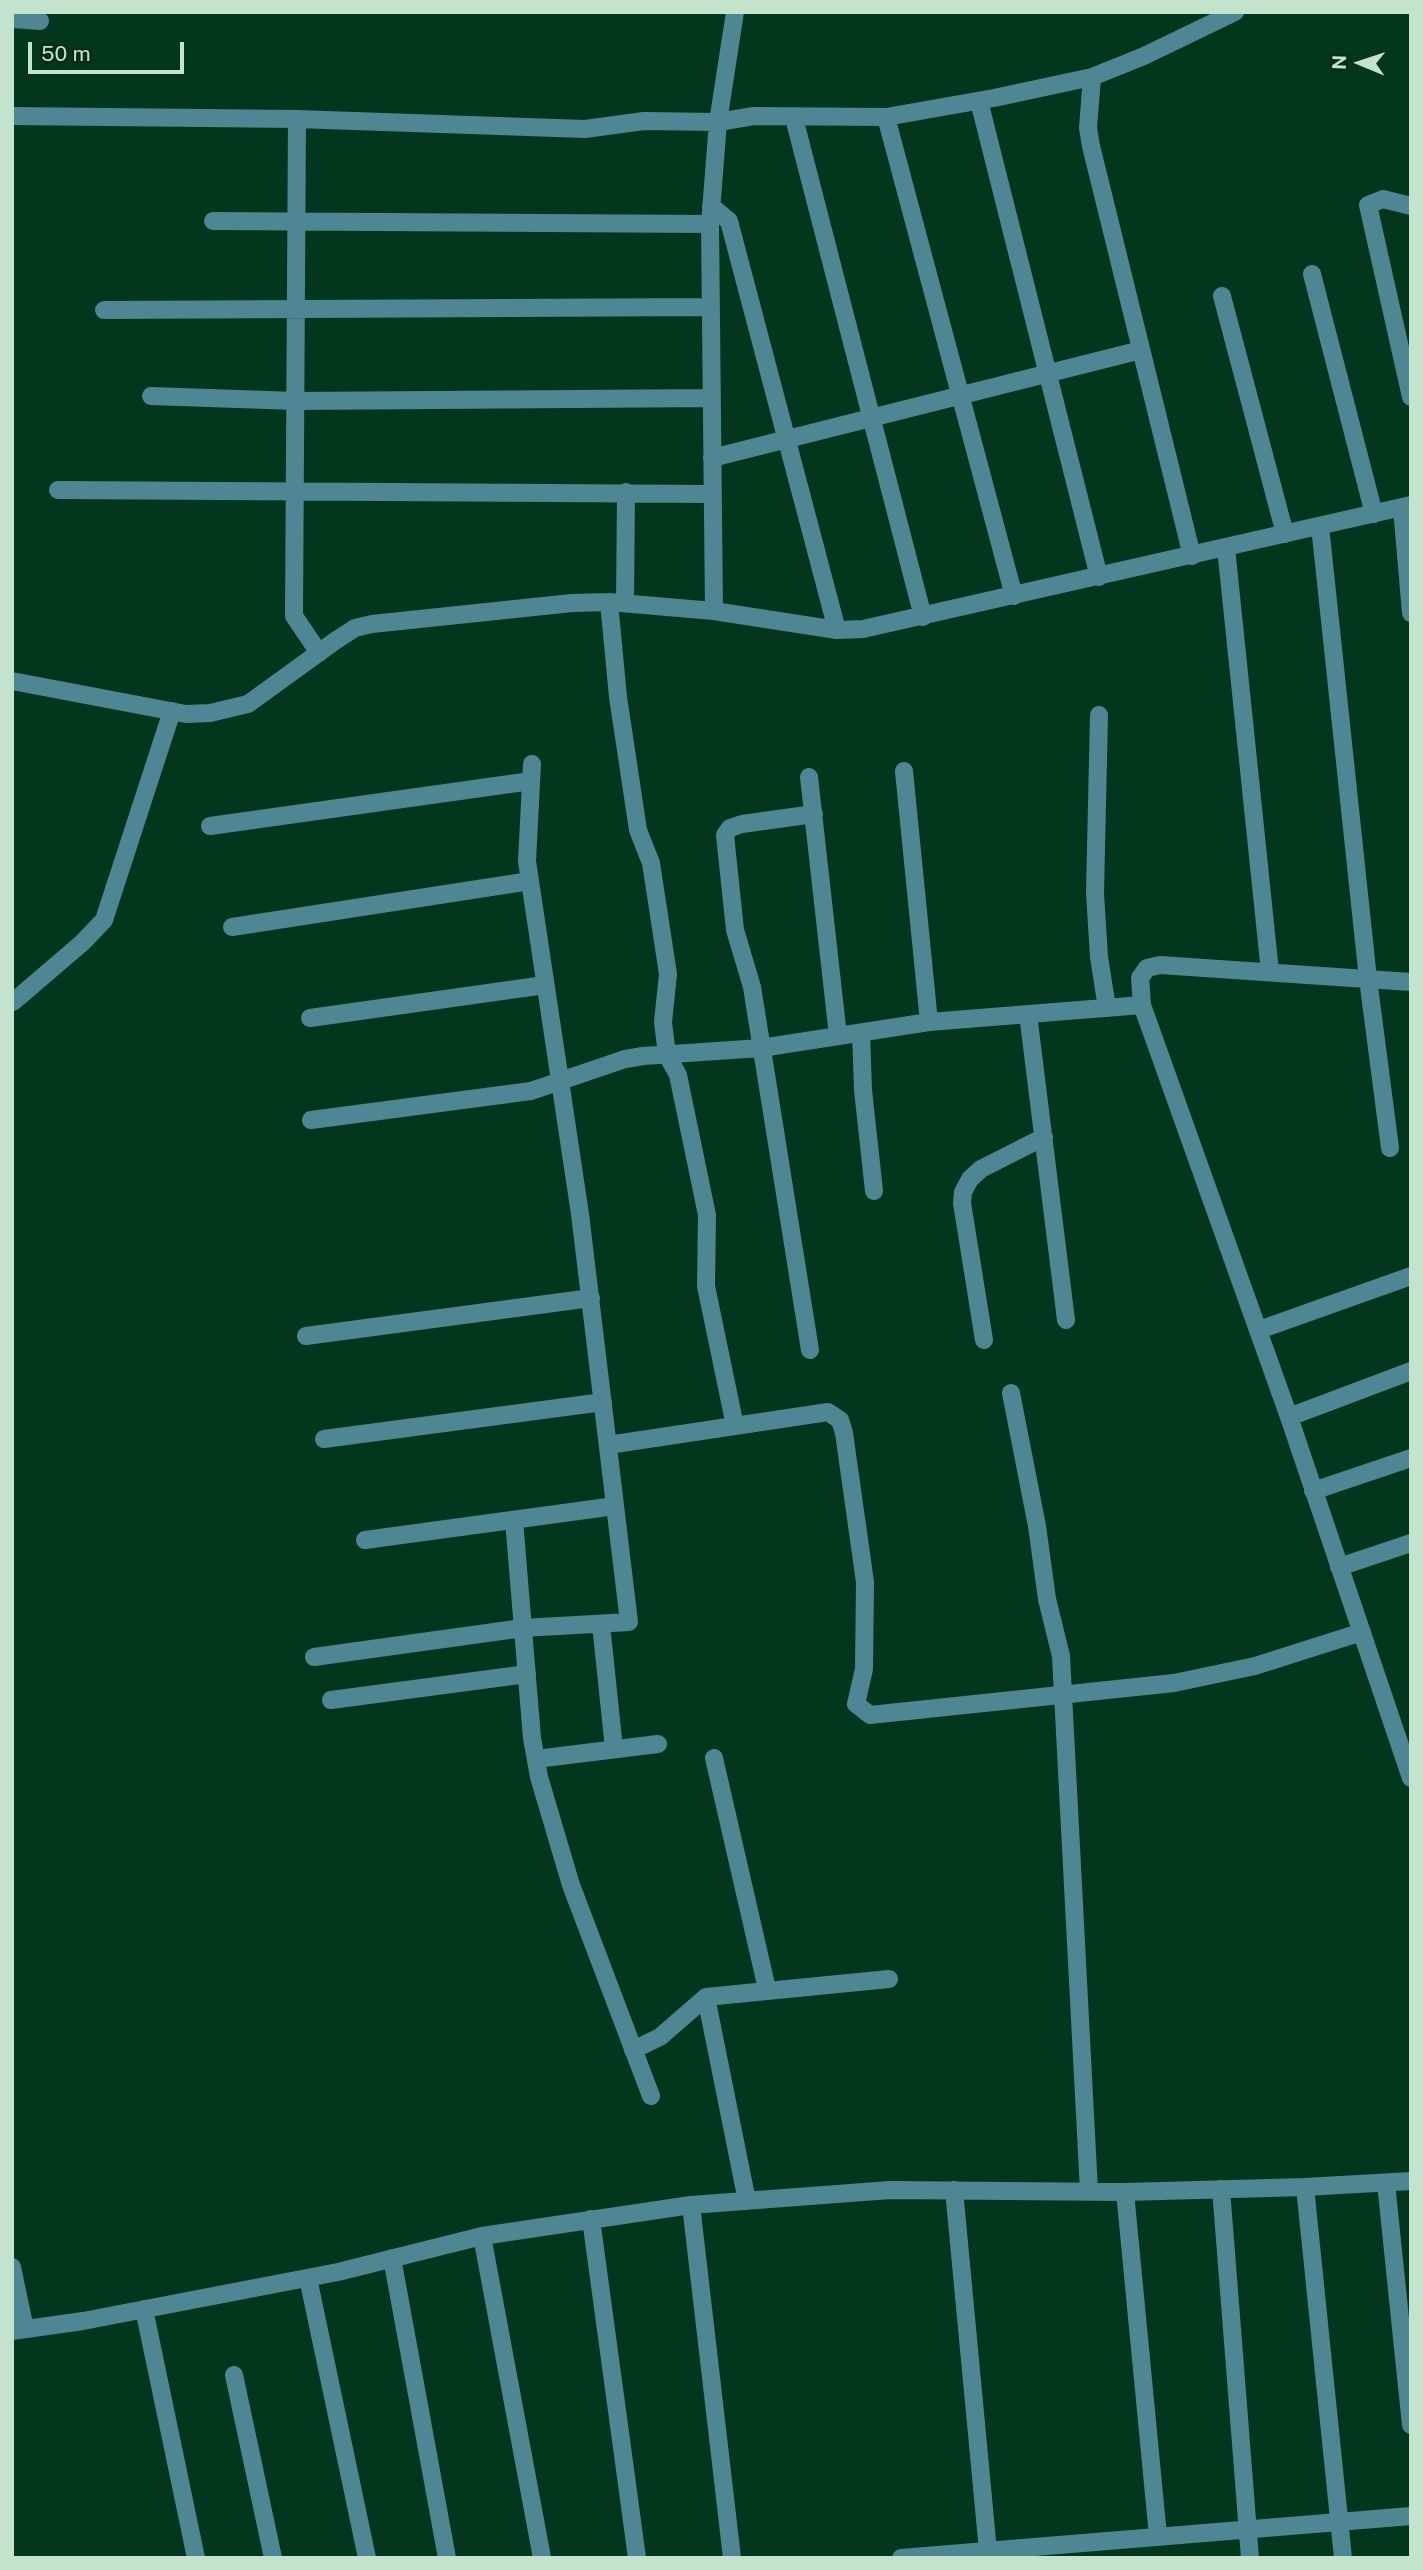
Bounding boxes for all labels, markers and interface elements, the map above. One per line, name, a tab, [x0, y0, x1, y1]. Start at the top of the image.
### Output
scale bar	[32, 28, 187, 72]
north arrow	[1325, 28, 1395, 98]
text: 50 m	[41, 41, 91, 66]
text: N	[1328, 54, 1350, 70]

